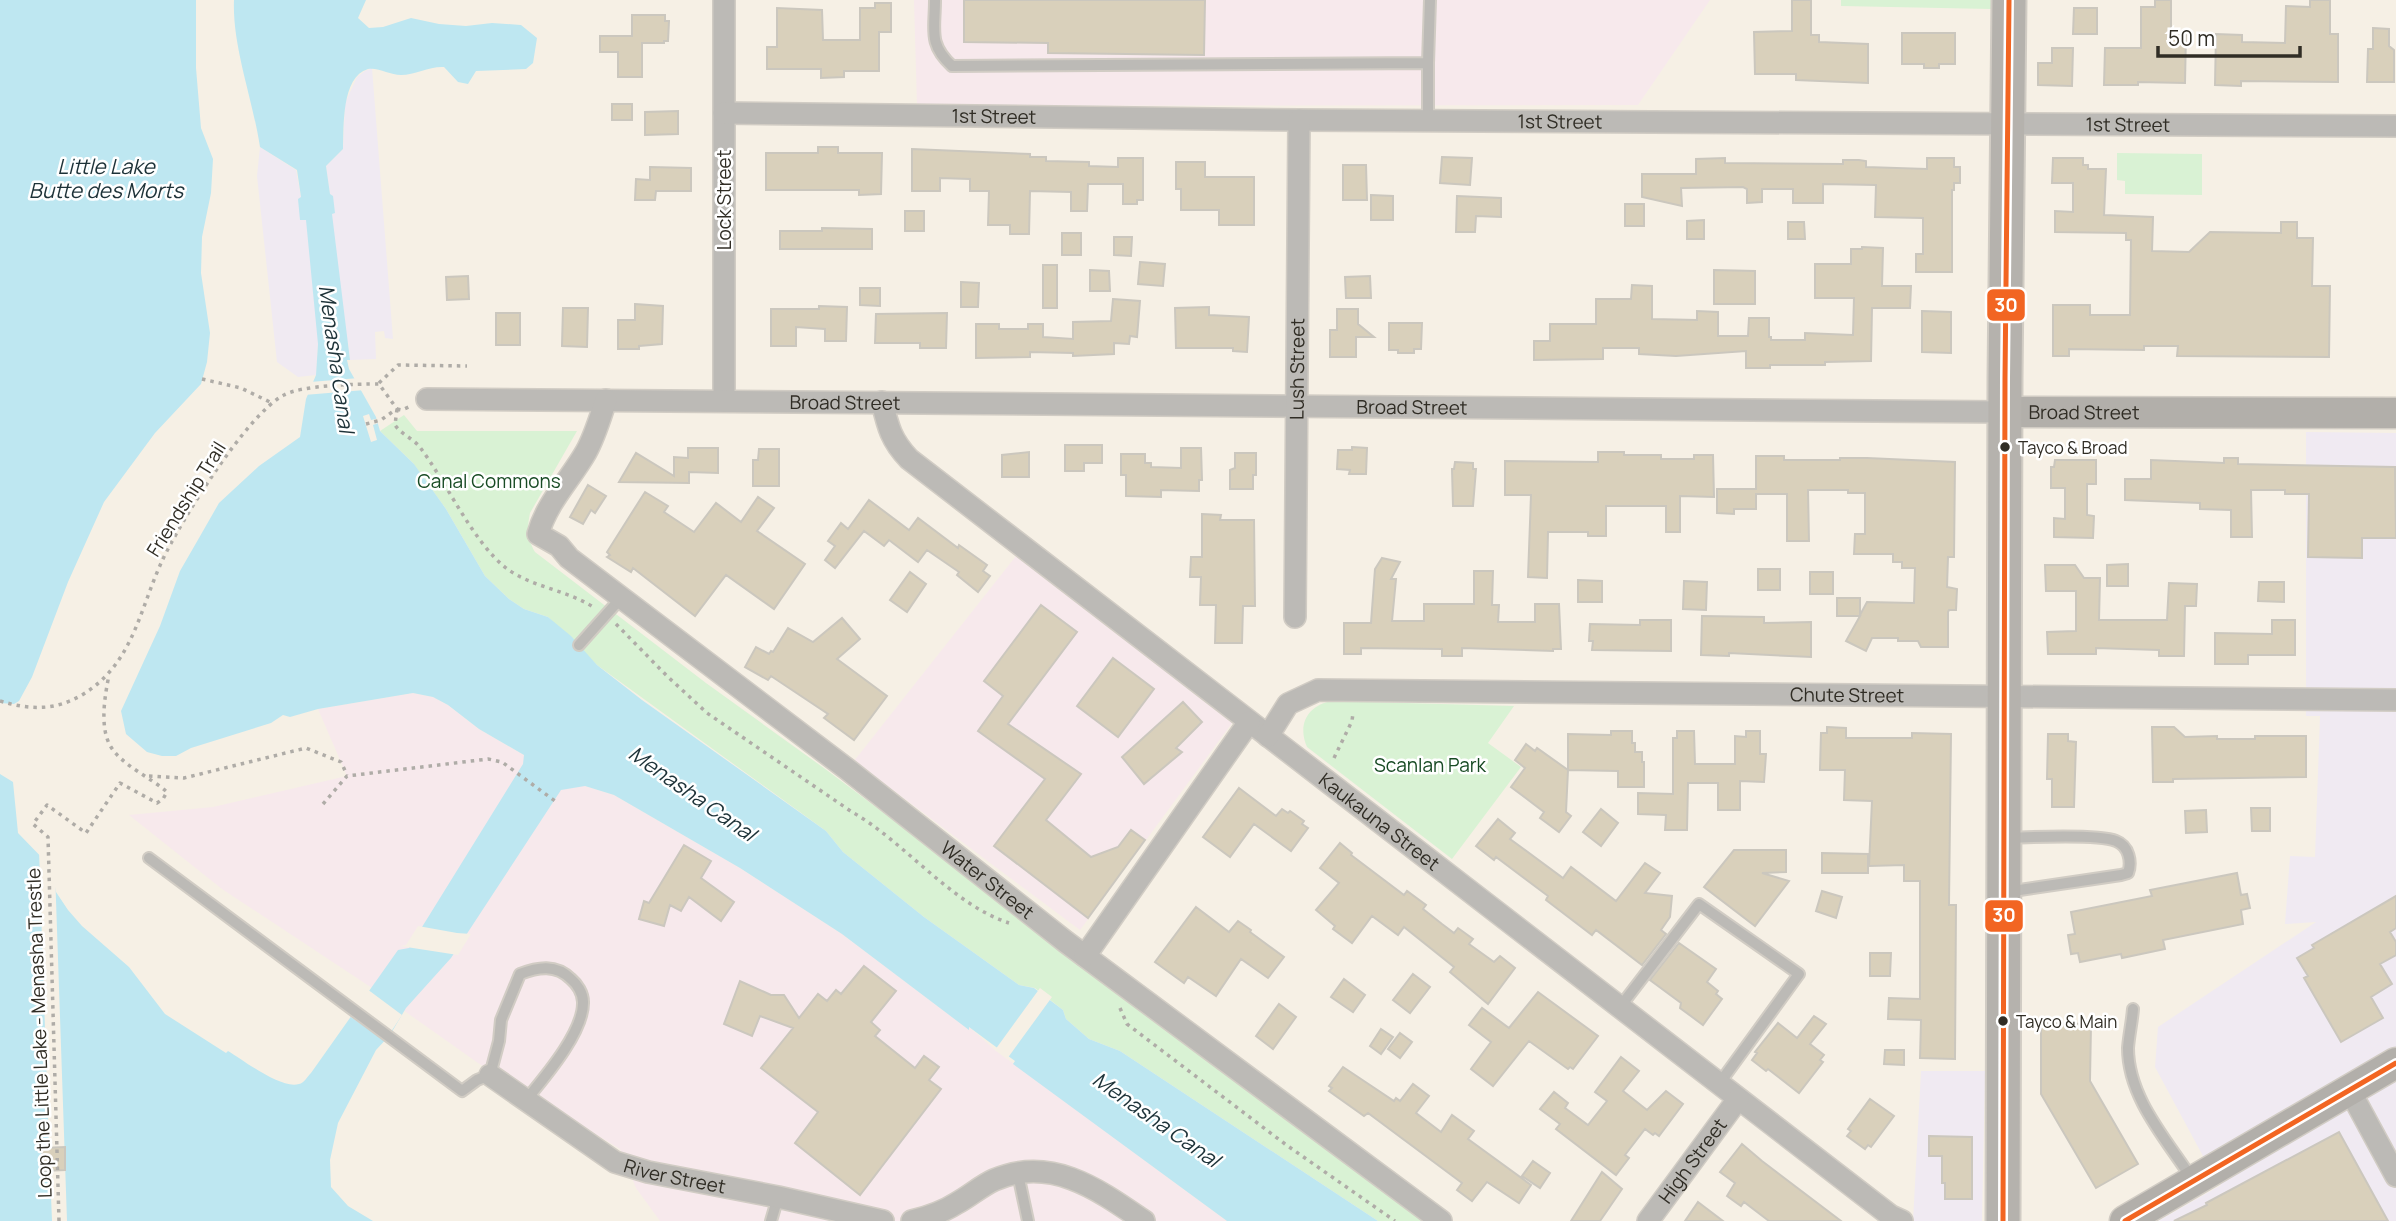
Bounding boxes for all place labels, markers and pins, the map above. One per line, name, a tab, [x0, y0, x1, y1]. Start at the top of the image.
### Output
place label: Tayco & Broad	[2018, 436, 2128, 459]
marker: Tayco & Broad	[1998, 440, 2012, 454]
place label: Tayco & Main	[2016, 1010, 2117, 1033]
marker: Tayco & Main	[1996, 1014, 2010, 1028]

